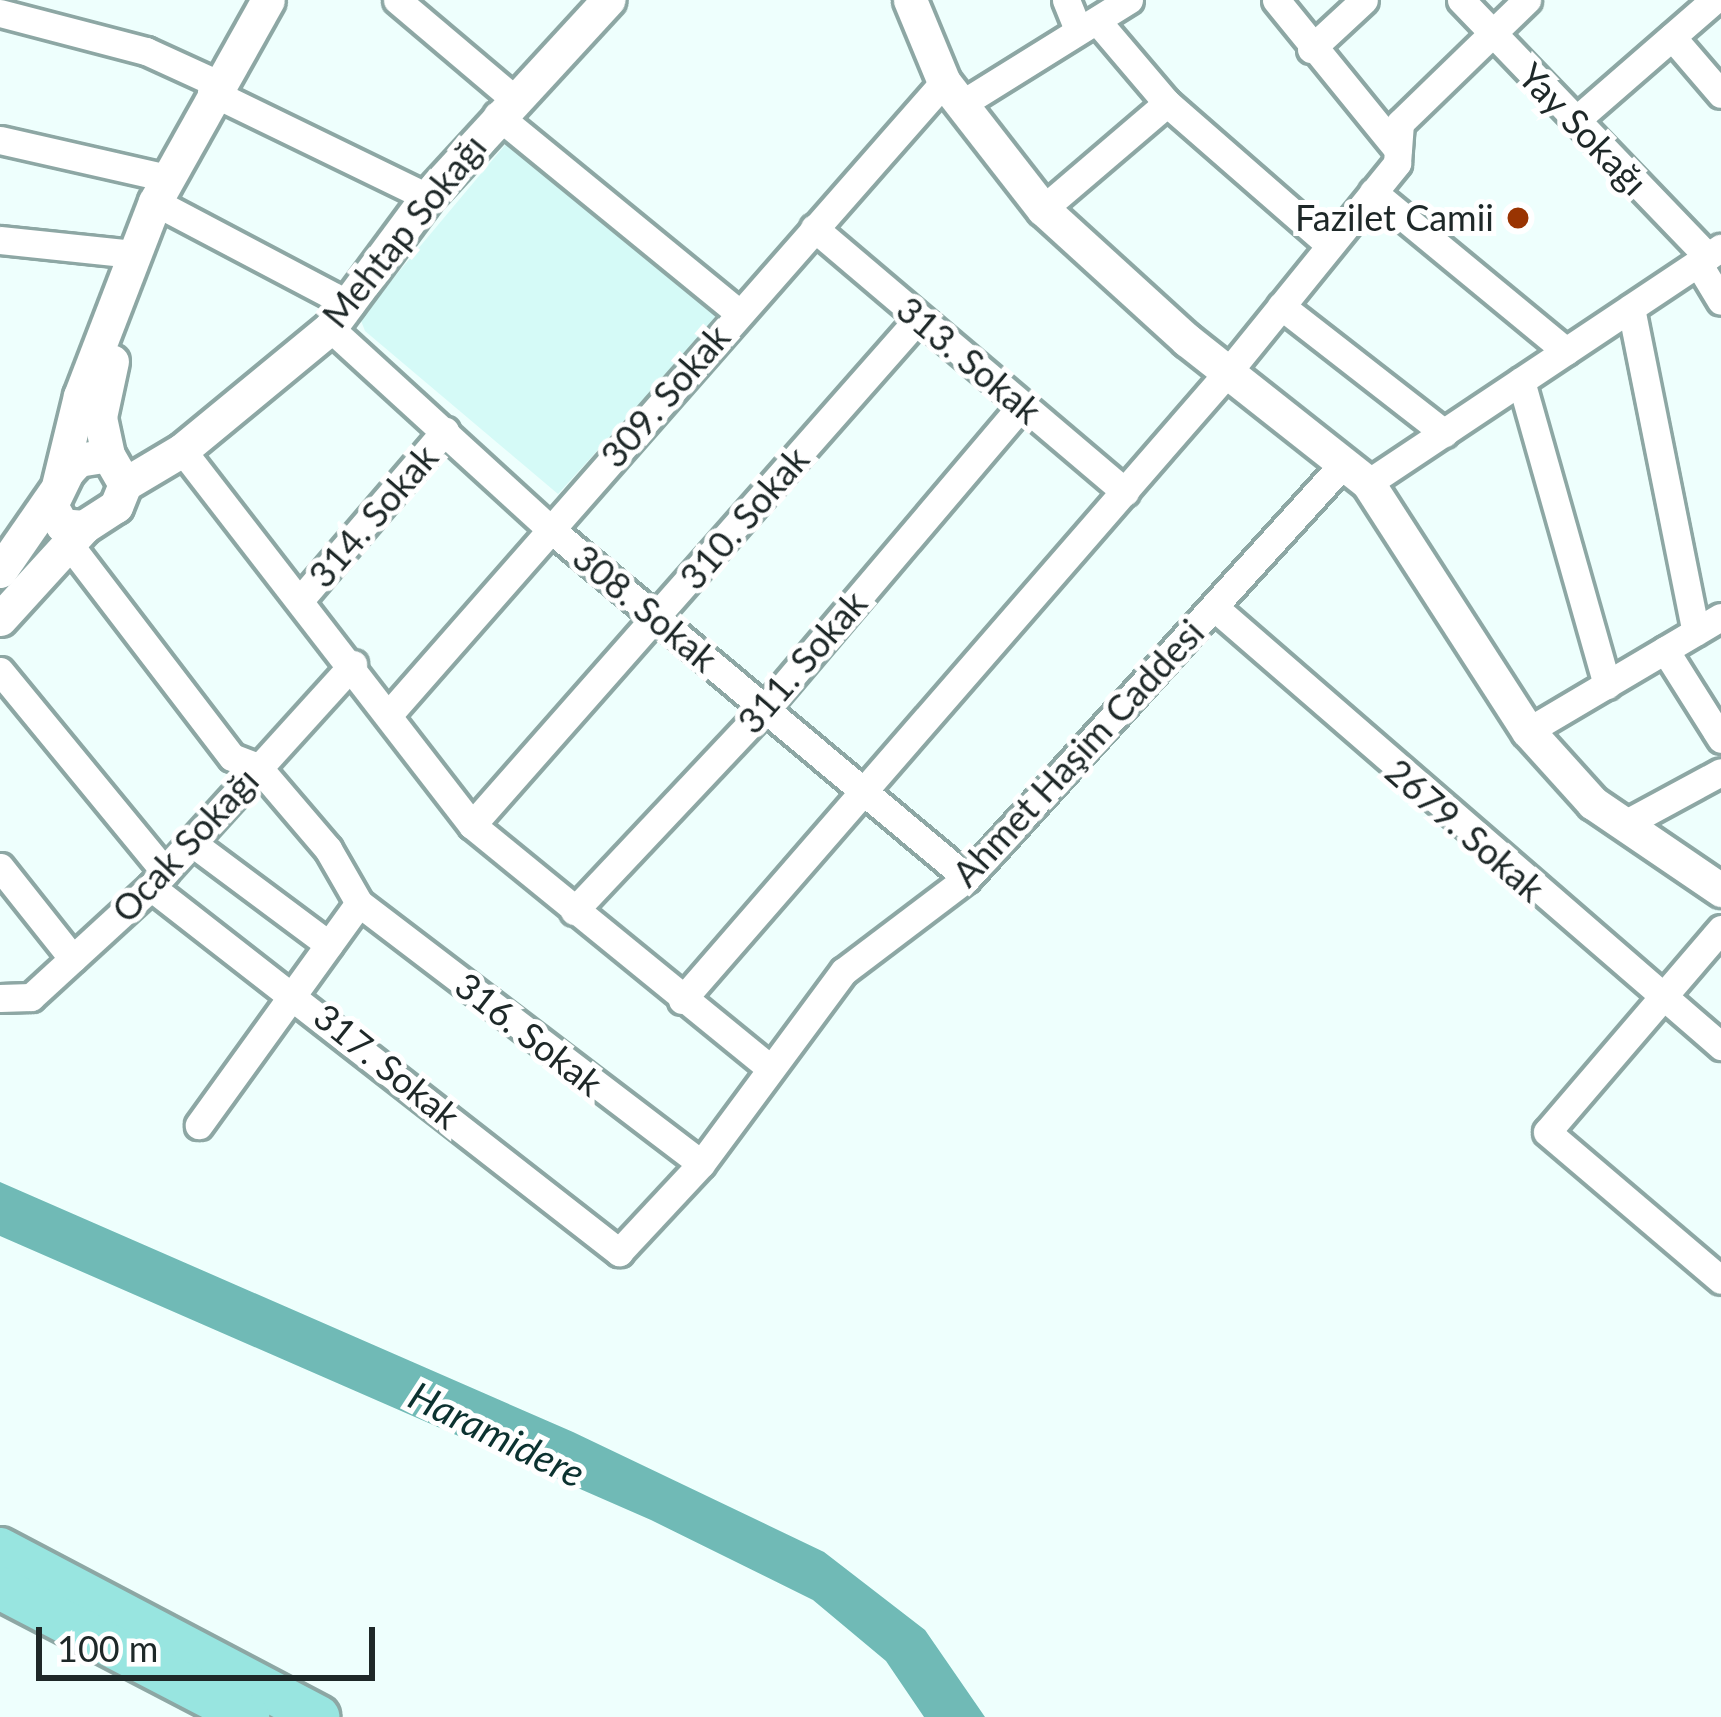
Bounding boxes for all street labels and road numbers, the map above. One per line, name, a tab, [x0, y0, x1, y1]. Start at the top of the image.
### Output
street label: Yay Sokağı	[1509, 54, 1657, 204]
street label: Mehtap Sokağı	[313, 126, 495, 336]
street label: 313. Sokak	[888, 287, 1050, 433]
street label: 309. Sokak	[591, 316, 739, 476]
street label: 314. Sokak	[299, 436, 447, 596]
street label: 310. Sokak	[670, 438, 818, 598]
street label: 308. Sokak	[564, 535, 726, 681]
street label: 311. Sokak	[728, 582, 876, 742]
street label: Ahmet Haşim Caddesi	[943, 611, 1213, 895]
street label: 2679. Sokak	[1377, 750, 1553, 910]
street label: Ocak Sokağı	[103, 759, 267, 931]
street label: 316. Sokak	[447, 963, 611, 1105]
street label: 317. Sokak	[306, 994, 468, 1138]

